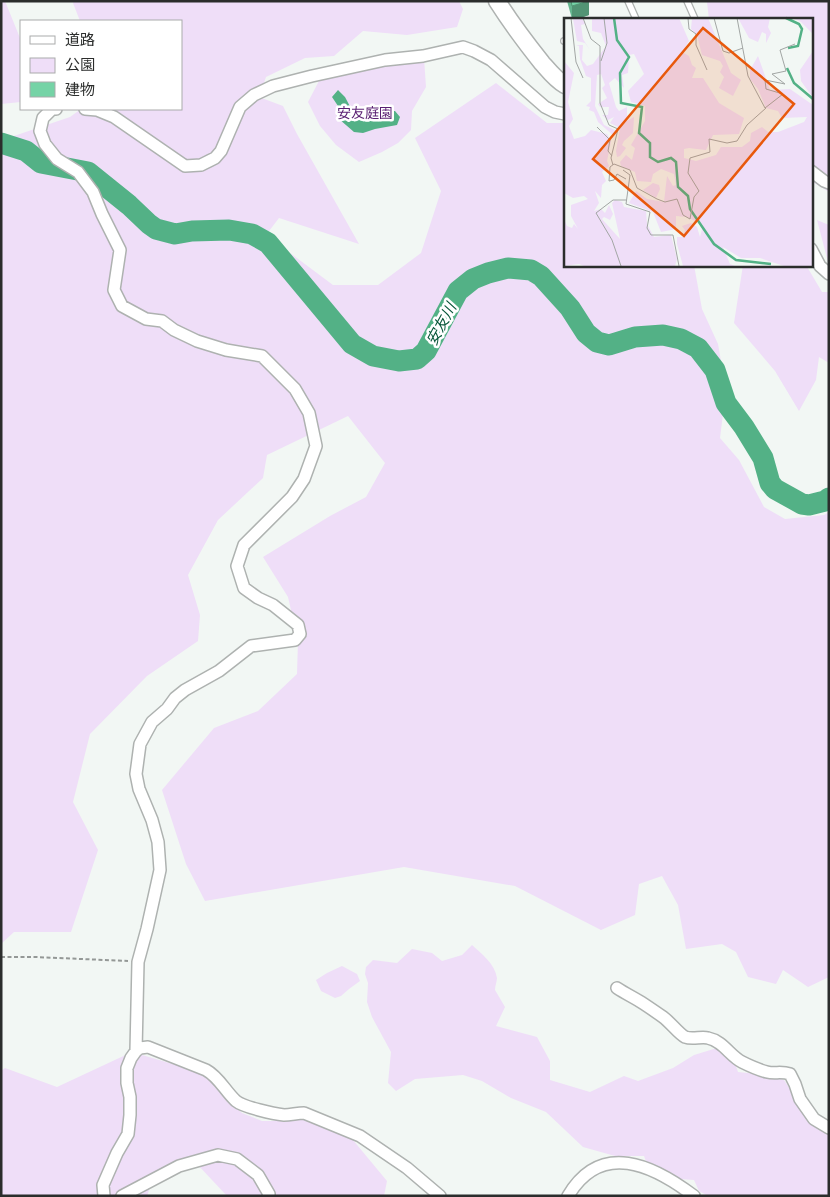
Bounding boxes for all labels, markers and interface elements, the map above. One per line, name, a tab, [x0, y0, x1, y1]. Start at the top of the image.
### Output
inset map	[564, 18, 812, 266]
legend	[20, 20, 182, 110]
text: 道路	[65, 28, 95, 51]
text: 公園	[65, 53, 95, 76]
text: 建物	[65, 78, 95, 101]
park label: 安友庭園	[337, 102, 393, 123]
water label: 安友川	[420, 297, 463, 349]

